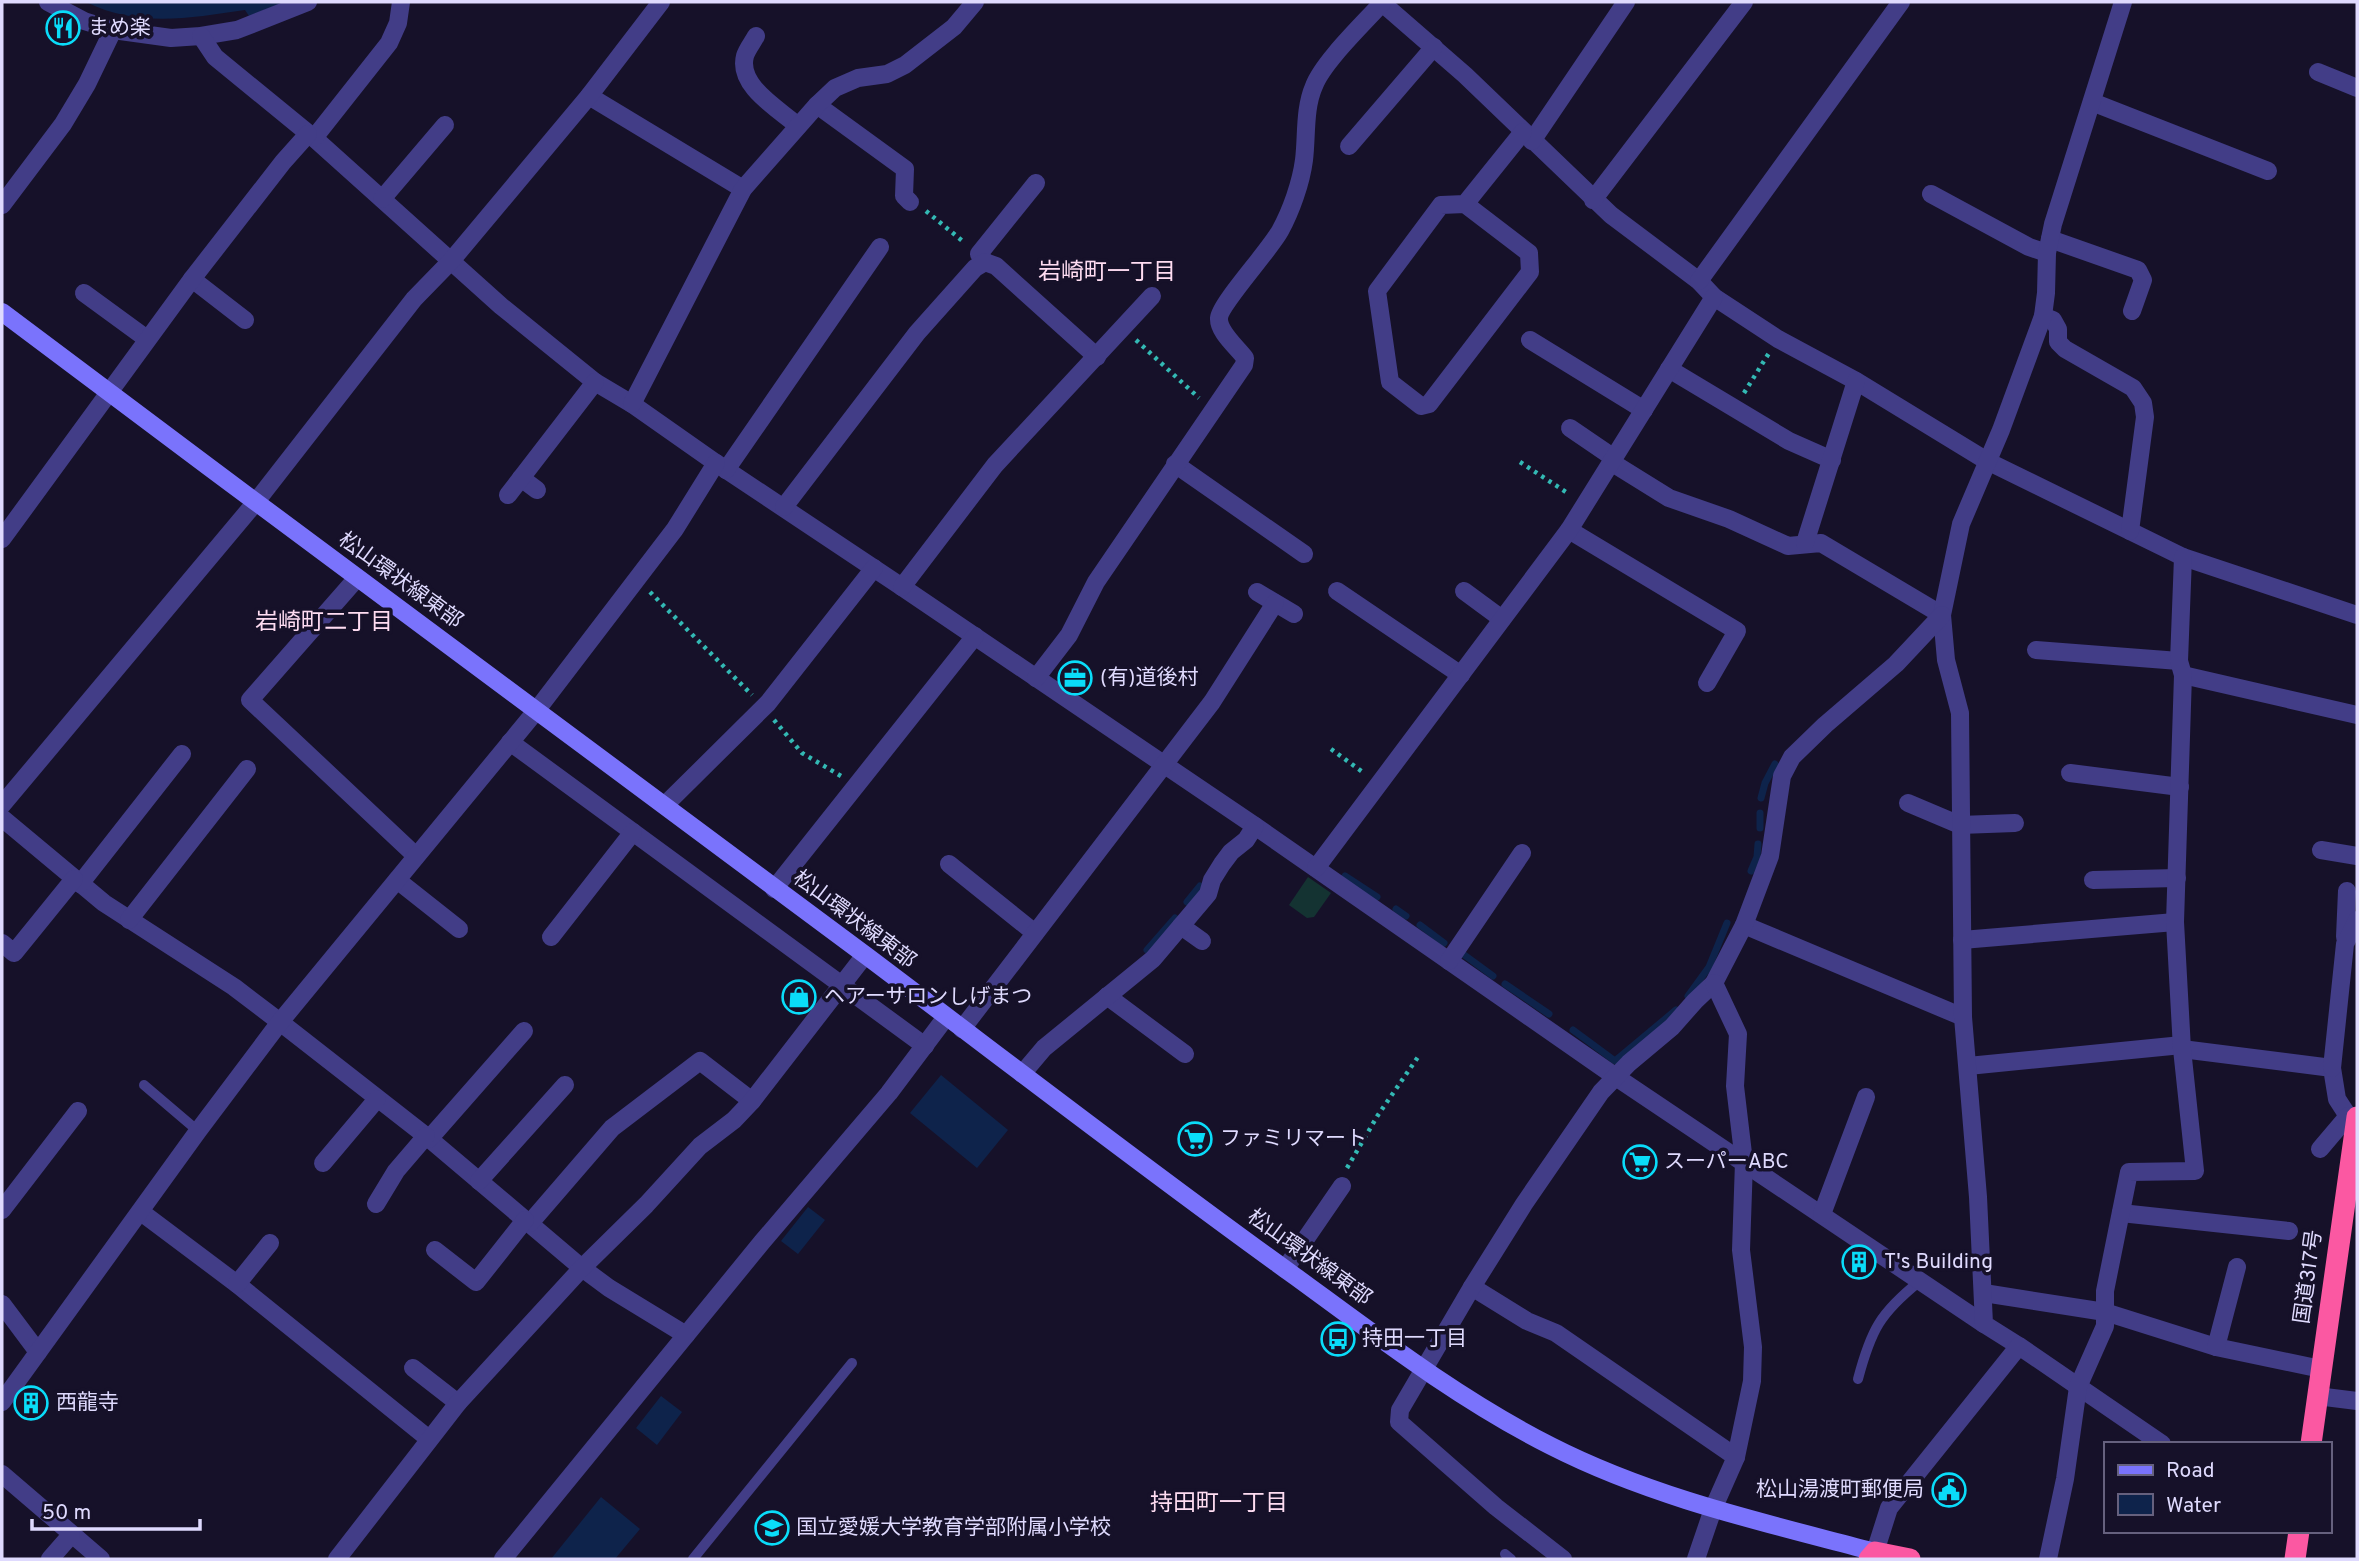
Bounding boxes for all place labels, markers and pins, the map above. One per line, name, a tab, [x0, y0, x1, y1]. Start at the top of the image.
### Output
restaurant icon: まめ楽	[44, 9, 82, 47]
place label: まめ楽	[88, 15, 151, 42]
office icon: (有)道後村	[1056, 659, 1094, 697]
place label: (有)道後村	[1100, 665, 1198, 692]
shop icon: ヘアーサロンしげまつ	[780, 978, 818, 1016]
place label: ヘアーサロンしげまつ	[824, 984, 1032, 1011]
supermarket icon: ファミリマート	[1176, 1120, 1214, 1158]
place label: ファミリマート	[1220, 1126, 1367, 1153]
supermarket icon: スーパーABC	[1621, 1143, 1659, 1181]
place label: スーパーABC	[1664, 1149, 1789, 1176]
building icon: T's Building	[1840, 1243, 1878, 1281]
place label: T's Building	[1884, 1249, 1993, 1276]
bus stop icon: 持田一丁目	[1319, 1320, 1357, 1358]
place label: 持田一丁目	[1362, 1326, 1467, 1353]
building icon: 西龍寺	[12, 1384, 50, 1422]
place label: 西龍寺	[56, 1390, 119, 1417]
public building icon: 松山湯渡町郵便局	[1930, 1471, 1968, 1509]
place label: 松山湯渡町郵便局	[1756, 1477, 1924, 1504]
school or university icon: 国立愛媛大学教育学部附属小学校	[753, 1509, 791, 1547]
place label: 国立愛媛大学教育学部附属小学校	[796, 1515, 1111, 1542]

